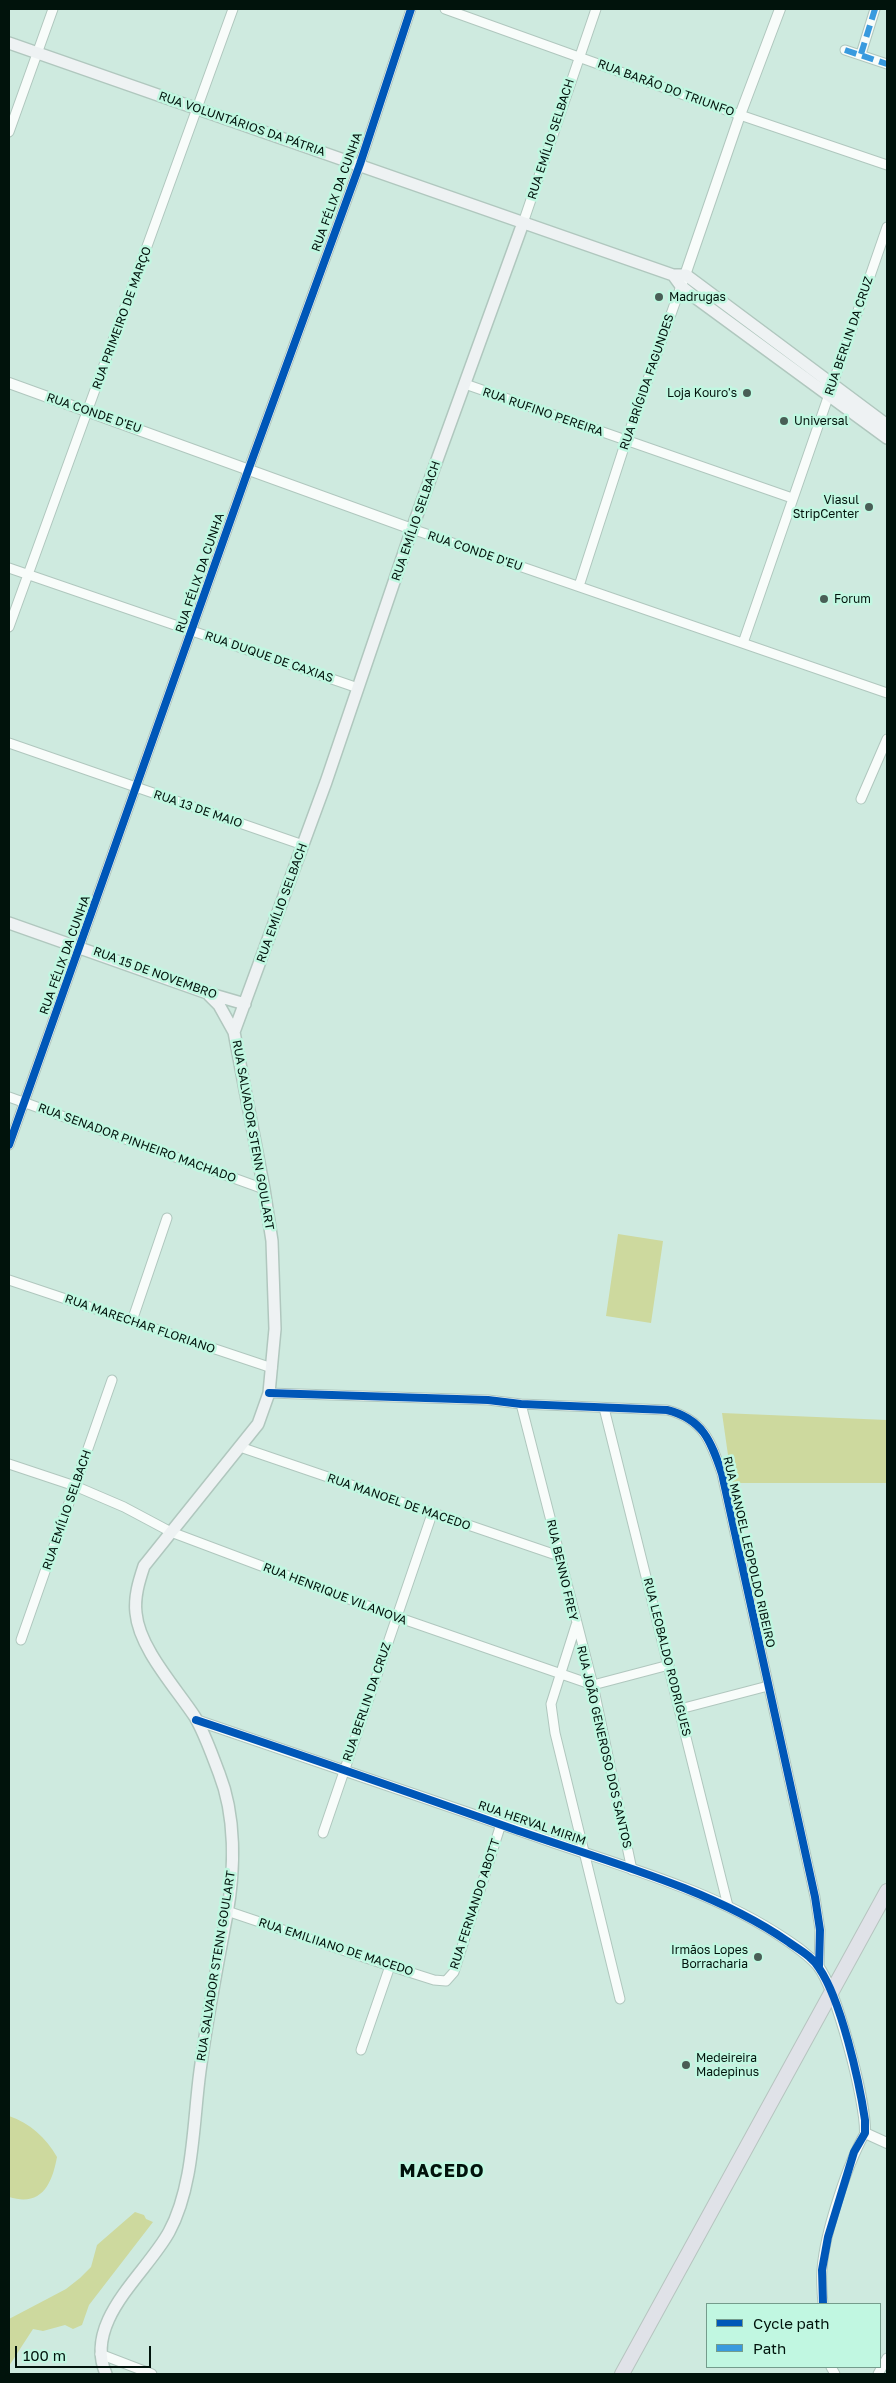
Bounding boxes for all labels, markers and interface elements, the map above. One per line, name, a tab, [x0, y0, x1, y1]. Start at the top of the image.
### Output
street label: RUA BARÃO DO TRIUNFO	[596, 56, 736, 120]
street label: RUA EMÍLIO SELBACH	[525, 77, 577, 201]
street label: RUA VOLUNTÁRIOS DA PÁTRIA	[157, 89, 327, 159]
street label: RUA FÉLIX DA CUNHA	[309, 130, 365, 254]
street label: RUA PRIMEIRO DE MARÇO	[89, 245, 155, 391]
street label: RUA BERLIN DA CRUZ	[822, 275, 876, 397]
place label: Madrugas	[669, 290, 726, 304]
marker: Madrugas	[653, 291, 665, 303]
street label: RUA BRÍGIDA FAGUNDES	[617, 312, 677, 452]
street label: RUA RUFINO PEREIRA	[481, 385, 605, 439]
place label: Loja Kouro's	[667, 386, 737, 400]
marker: Loja Kouro's	[741, 387, 753, 399]
street label: RUA CONDE D'EU	[45, 390, 143, 436]
place label: Universal	[794, 414, 848, 428]
marker: Universal	[778, 415, 790, 427]
street label: RUA EMÍLIO SELBACH	[389, 459, 443, 583]
place label: Viasul StripCenter	[793, 493, 859, 521]
marker: Viasul StripCenter	[863, 501, 875, 513]
street label: RUA FÉLIX DA CUNHA	[173, 511, 227, 635]
street label: RUA CONDE D'EU	[426, 528, 524, 574]
place label: Forum	[834, 592, 871, 606]
marker: Forum	[818, 593, 830, 605]
street label: RUA DUQUE DE CAXIAS	[203, 628, 335, 686]
street label: RUA 13 DE MAIO	[152, 787, 244, 831]
street label: RUA EMÍLIO SELBACH	[254, 841, 310, 965]
street label: RUA FÉLIX DA CUNHA	[37, 893, 93, 1017]
street label: RUA 15 DE NOVEMBRO	[91, 944, 219, 1002]
street label: RUA SALVADOR STENN GOULART	[229, 1039, 277, 1231]
street label: RUA SENADOR PINHEIRO MACHADO	[36, 1100, 238, 1186]
street label: RUA MARECHAR FLORIANO	[63, 1291, 217, 1357]
street label: RUA EMÍLIO SELBACH	[40, 1448, 94, 1572]
street label: RUA MANOEL LEOPOLDO RIBEIRO	[720, 1455, 778, 1649]
street label: RUA MANOEL DE MACEDO	[325, 1471, 473, 1533]
street label: RUA BENNO FREY	[543, 1518, 581, 1622]
street label: RUA HENRIQUE VILANOVA	[261, 1560, 409, 1628]
street label: RUA LEOBALDO RODRIGUES	[640, 1576, 694, 1738]
street label: RUA BERLIN DA CRUZ	[340, 1641, 394, 1763]
street label: RUA JOÃO GENEROSO DOS SANTOS	[574, 1644, 634, 1850]
street label: RUA HERVAL MIRIM	[476, 1798, 588, 1848]
street label: RUA FERNANDO ABOTT	[447, 1837, 503, 1971]
street label: RUA SALVADOR STENN GOULART	[194, 1870, 238, 2062]
street label: RUA EMILIIANO DE MACEDO	[257, 1915, 415, 1979]
place label: Irmãos Lopes Borracharia	[671, 1943, 748, 1971]
marker: Irmãos Lopes Borracharia	[752, 1951, 764, 1963]
place label: Medeireira Madepinus	[696, 2051, 759, 2079]
marker: Medeireira Madepinus	[680, 2059, 692, 2071]
district label: MACEDO	[399, 2160, 485, 2182]
legend	[706, 2303, 881, 2368]
text: Cycle path	[753, 2314, 829, 2332]
scale bar	[18, 2336, 154, 2368]
text: Path	[753, 2339, 786, 2357]
text: 100 m	[23, 2346, 66, 2364]

